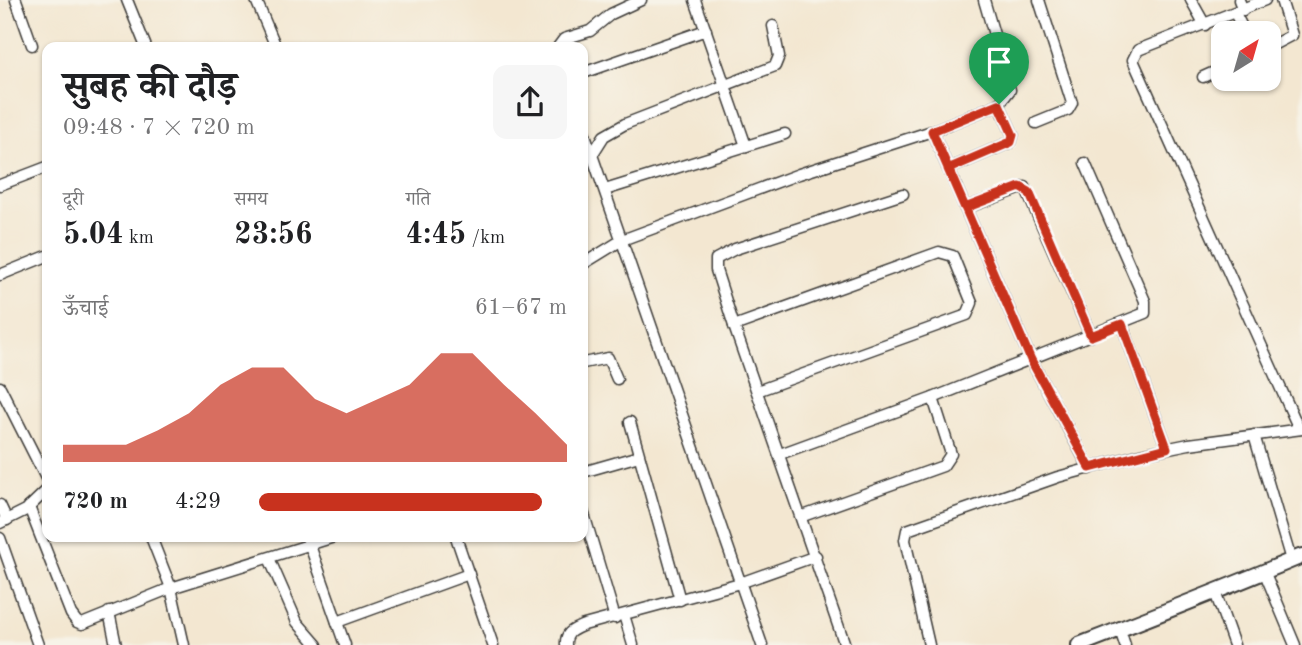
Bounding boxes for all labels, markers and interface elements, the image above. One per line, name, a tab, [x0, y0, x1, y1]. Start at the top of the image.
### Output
north arrow	[1211, 21, 1281, 91]
map controls	[1211, 21, 1281, 91]
pin	[969, 32, 1029, 104]
icon: arrive	[980, 43, 1018, 81]
button: share	[493, 65, 567, 139]
text: सुबह की दौड़	[63, 69, 237, 107]
text: 09:48 · 7 × 720 m	[63, 116, 255, 139]
text: दूरी	[63, 191, 84, 210]
text: समय	[234, 191, 268, 210]
text: गति	[406, 191, 431, 210]
text: 5.04	[63, 220, 124, 250]
text: 23:56	[234, 220, 312, 250]
text: 4:45	[406, 220, 466, 250]
text: km	[124, 229, 154, 248]
text: /km	[466, 229, 505, 248]
text: 61–67 m	[475, 296, 567, 319]
text: ऊँचाई	[63, 297, 108, 320]
text: 720 m	[63, 490, 128, 513]
text: 4:29	[175, 490, 221, 513]

